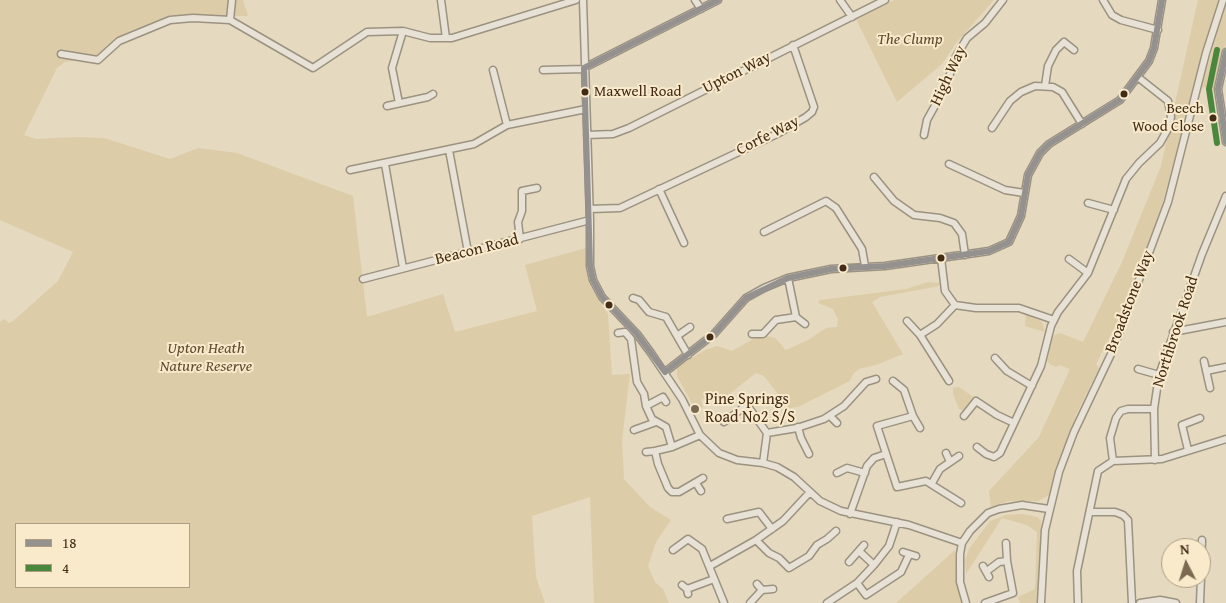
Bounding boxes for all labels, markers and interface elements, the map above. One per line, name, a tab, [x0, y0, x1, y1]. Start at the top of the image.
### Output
park label: The Clump	[877, 30, 943, 50]
street label: High Way	[927, 43, 971, 109]
street label: Upton Way	[700, 48, 774, 98]
place label: Maxwell Road	[594, 83, 682, 101]
marker: Maxwell Road	[580, 87, 590, 97]
unlabelled marker	[1119, 89, 1129, 99]
place label: Beech Wood Close	[1132, 100, 1204, 135]
street label: Corfe Way	[733, 112, 803, 160]
marker: Beech Wood Close	[1208, 113, 1218, 123]
street label: Beacon Road	[433, 230, 521, 270]
street label: Broadstone Way	[1102, 248, 1158, 356]
unlabelled marker	[936, 253, 946, 263]
unlabelled marker	[838, 263, 848, 273]
street label: Northbrook Road	[1149, 274, 1203, 390]
unlabelled marker	[604, 300, 614, 310]
unlabelled marker	[705, 332, 715, 342]
park label: Upton Heath Nature Reserve	[160, 339, 252, 377]
place label: Pine Springs Road No2 S/S	[705, 390, 795, 428]
marker: Pine Springs Road No2 S/S	[689, 403, 701, 415]
legend	[15, 523, 190, 588]
text: 18	[62, 532, 76, 553]
north arrow	[1161, 538, 1211, 588]
text: N	[1179, 539, 1190, 559]
text: 4	[62, 557, 69, 578]

